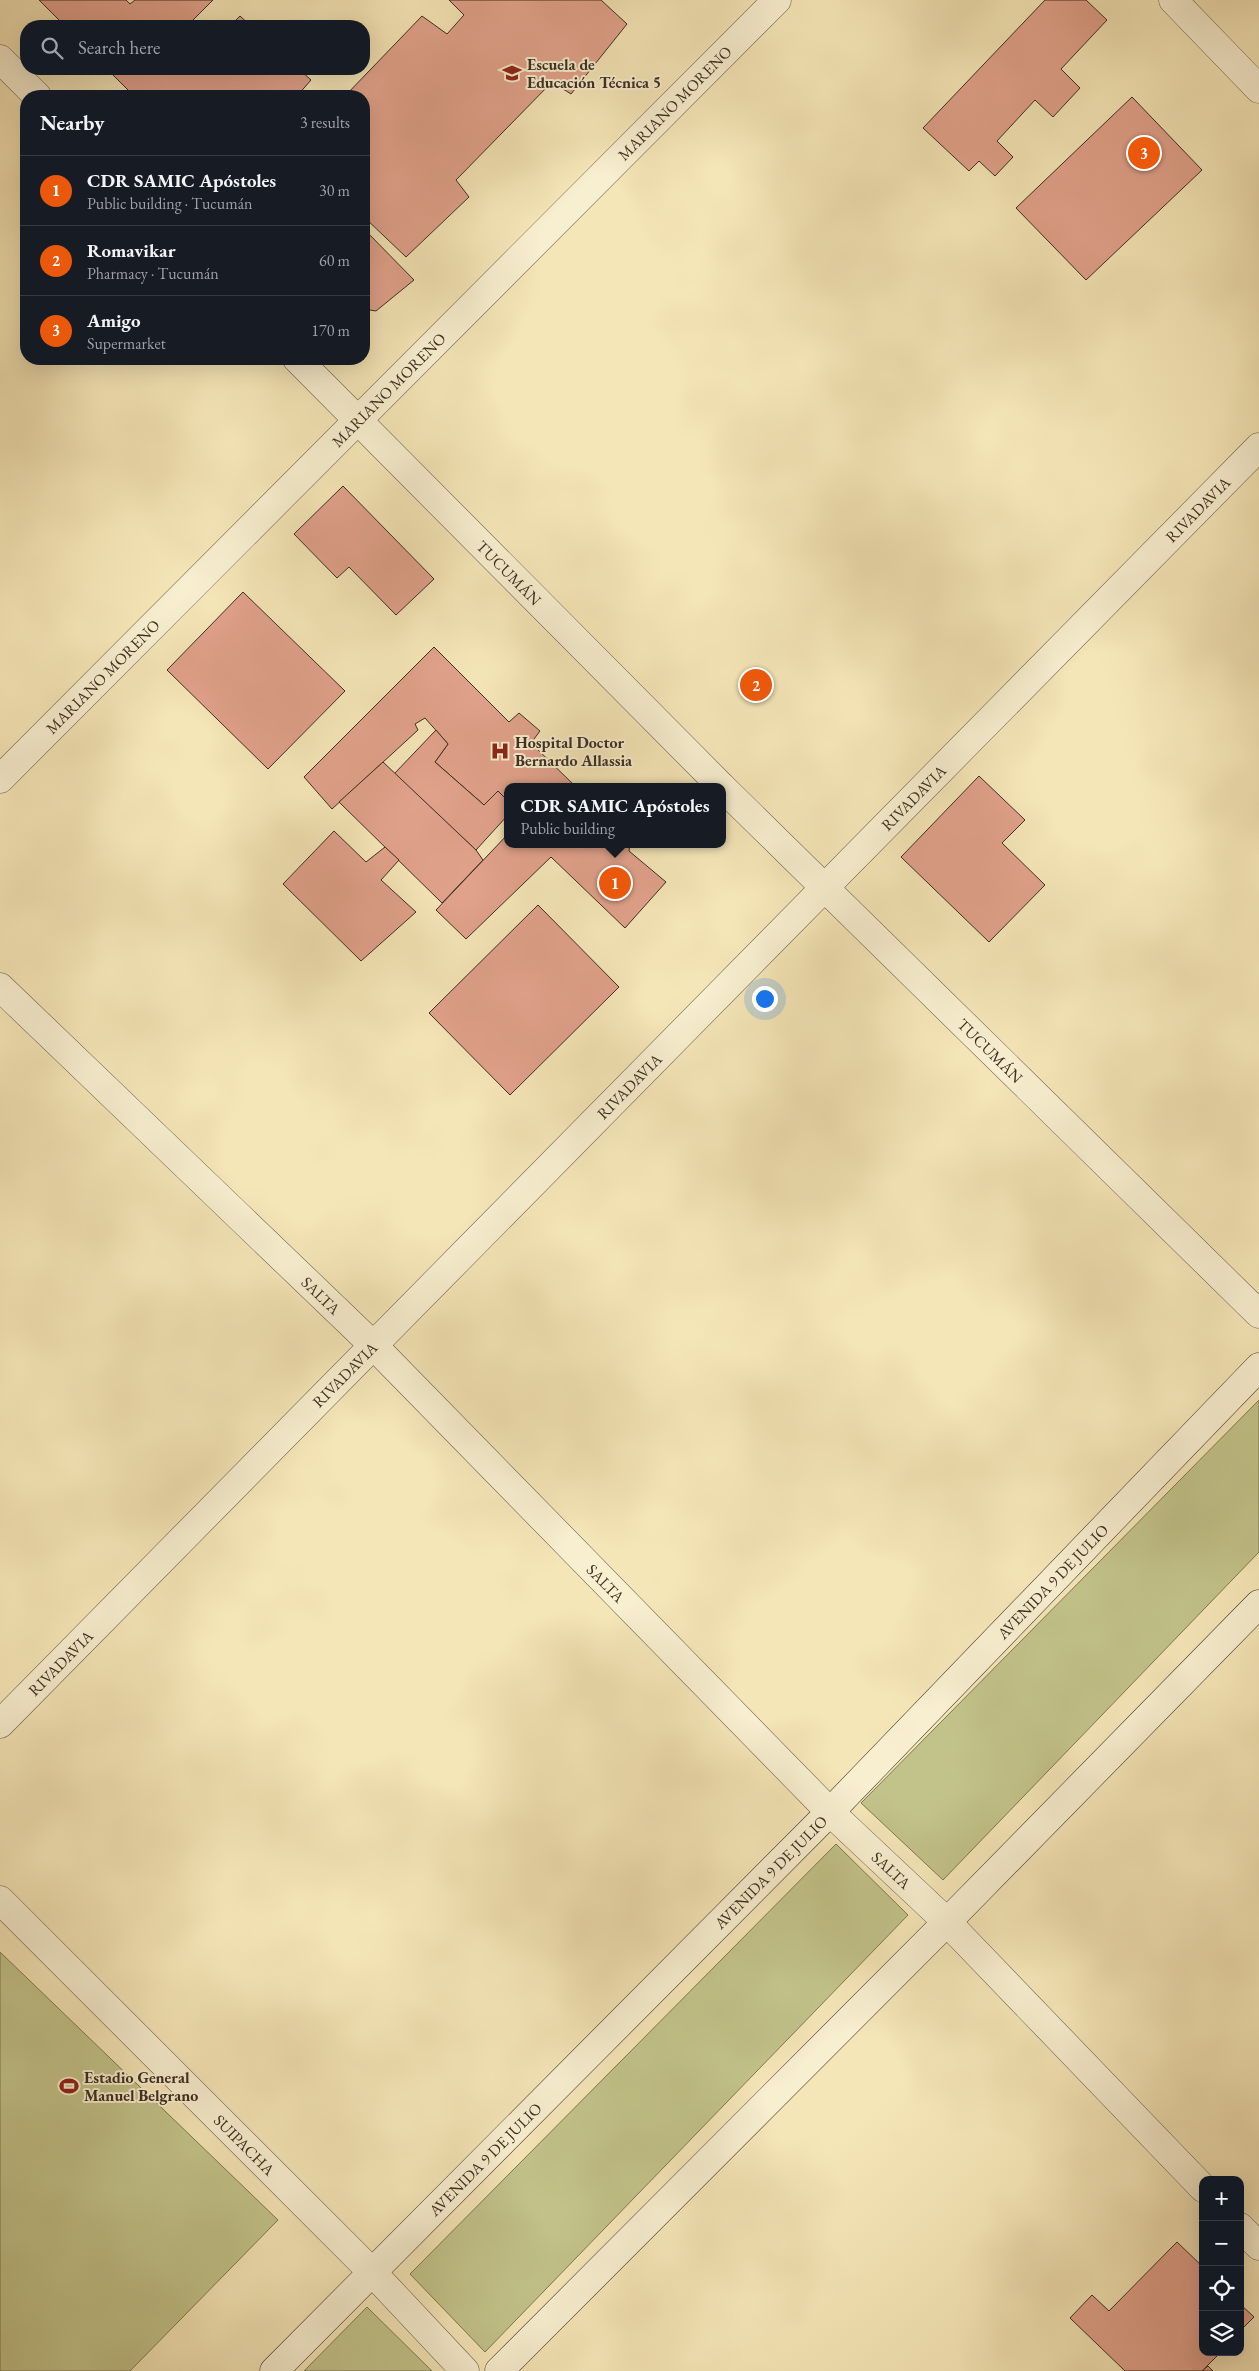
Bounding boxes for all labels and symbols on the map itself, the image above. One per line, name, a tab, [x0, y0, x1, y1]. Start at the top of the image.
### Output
street label: MARIANO MORENO	[613, 41, 736, 165]
place label: Escuela de Educación Técnica 5	[527, 54, 661, 93]
school or university icon: Escuela de Educación Técnica 5	[501, 62, 523, 84]
pin: 3	[1128, 134, 1160, 172]
street label: MARIANO MORENO	[327, 328, 450, 451]
street label: RIVADAVIA	[1161, 471, 1235, 547]
street label: TUCUMÁN	[472, 535, 546, 610]
street label: MARIANO MORENO	[41, 615, 164, 738]
pin: 2	[740, 666, 772, 704]
place label: Hospital Doctor Bernardo Allassia	[515, 732, 633, 771]
hospital icon: Hospital Doctor Bernardo Allassia	[489, 740, 511, 762]
street label: RIVADAVIA	[876, 759, 951, 835]
pin: 1	[599, 864, 631, 902]
your location	[752, 986, 778, 1012]
street label: TUCUMÁN	[953, 1013, 1028, 1087]
street label: RIVADAVIA	[592, 1048, 667, 1123]
street label: SALTA	[297, 1272, 346, 1319]
street label: RIVADAVIA	[308, 1336, 382, 1412]
street label: AVENIDA 9 DE JULIO	[991, 1519, 1113, 1644]
street label: SALTA	[582, 1559, 630, 1608]
street label: RIVADAVIA	[23, 1625, 98, 1700]
street label: AVENIDA 9 DE JULIO	[709, 1811, 832, 1934]
street label: SALTA	[868, 1846, 916, 1894]
place label: Estadio General Manuel Belgrano	[84, 2067, 198, 2106]
sports icon: Estadio General Manuel Belgrano	[58, 2075, 80, 2097]
street label: AVENIDA 9 DE JULIO	[423, 2098, 546, 2221]
street label: SUIPACHA	[210, 2110, 280, 2180]

